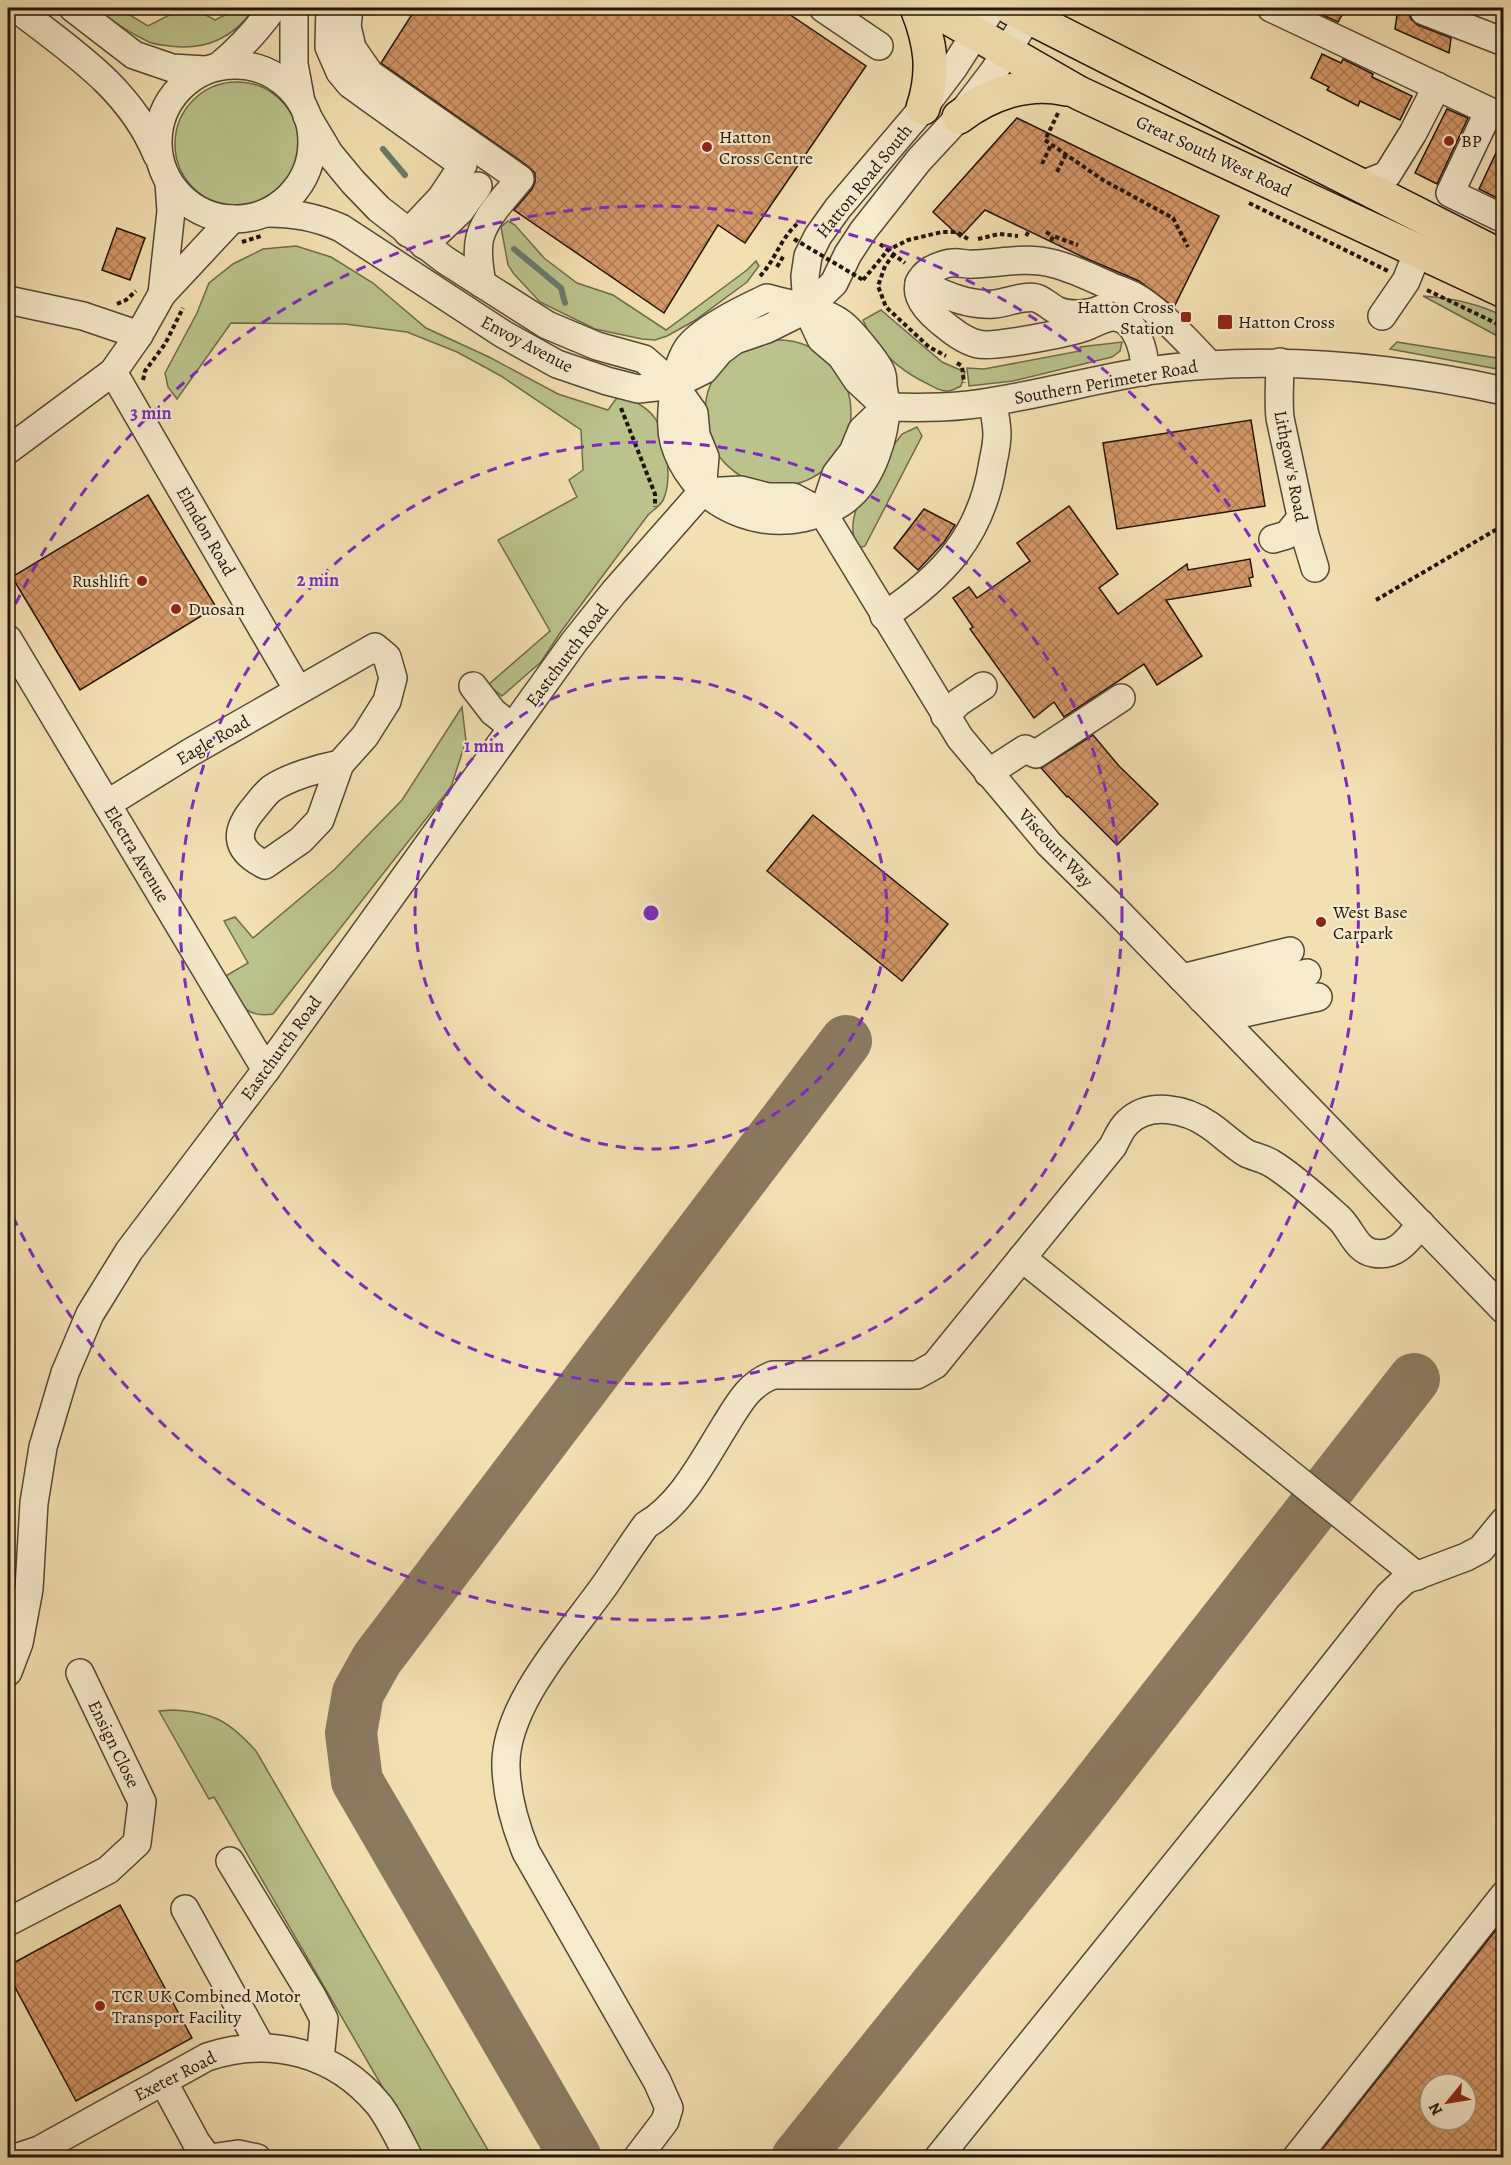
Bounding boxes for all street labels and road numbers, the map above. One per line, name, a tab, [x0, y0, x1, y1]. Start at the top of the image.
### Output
street label: Great South West Road	[1132, 109, 1296, 203]
street label: Hatton Road South	[811, 119, 918, 243]
street label: Envoy Avenue	[477, 310, 577, 378]
street label: Southern Perimeter Road	[1012, 354, 1200, 410]
street label: Lithgow's Road	[1268, 408, 1314, 524]
street label: Elmdon Road	[171, 482, 241, 580]
street label: Eastchurch Road	[520, 598, 614, 712]
street label: Eagle Road	[172, 709, 254, 771]
street label: Electra Avenue	[99, 801, 175, 907]
street label: Viscount Way	[1013, 803, 1099, 893]
street label: Eastchurch Road	[235, 991, 327, 1105]
street label: Ensign Close	[82, 1696, 146, 1792]
street label: Exeter Road	[130, 2045, 220, 2107]

